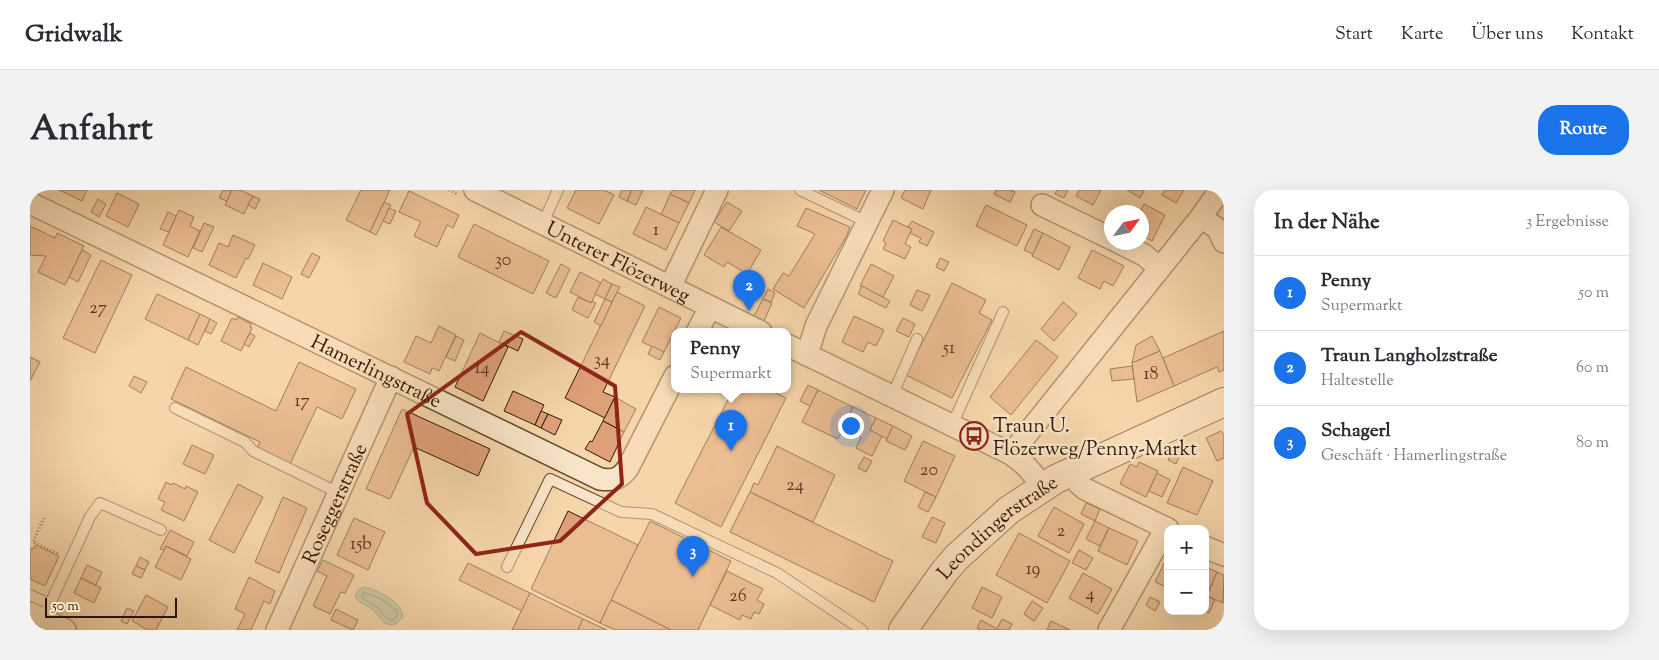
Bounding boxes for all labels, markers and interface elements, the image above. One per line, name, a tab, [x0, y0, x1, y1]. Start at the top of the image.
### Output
text: Gridwalk	[25, 18, 123, 52]
text: Start	[1335, 22, 1373, 48]
text: Karte	[1401, 22, 1443, 48]
text: Über uns	[1471, 22, 1543, 48]
text: Kontakt	[1571, 22, 1634, 48]
text: Anfahrt	[30, 105, 153, 156]
button: Route	[1538, 105, 1629, 155]
north arrow	[1104, 205, 1149, 250]
text: In der Nähe	[1274, 208, 1380, 238]
text: 3 Ergebnisse	[1526, 211, 1609, 234]
street label: Unterer Flözerweg	[540, 215, 695, 312]
house number: 1	[653, 218, 659, 244]
house number: 30	[495, 248, 511, 274]
text: Penny	[1321, 268, 1371, 295]
pin: 2	[733, 270, 765, 311]
text: 1	[1287, 282, 1293, 305]
text: 50 m	[1578, 282, 1609, 305]
text: Supermarkt	[1321, 295, 1402, 318]
house number: 27	[89, 296, 107, 322]
popup	[671, 328, 791, 393]
street label: Hamerlingstraße	[305, 329, 446, 417]
text: Penny	[690, 336, 740, 363]
house number: 51	[942, 336, 955, 362]
text: Traun Langholzstraße	[1321, 343, 1498, 370]
house number: 34	[594, 348, 610, 374]
house number: 14	[474, 356, 490, 382]
text: 2	[1286, 357, 1294, 380]
text: 60 m	[1576, 357, 1609, 380]
house number: 18	[1143, 362, 1159, 388]
text: Supermarkt	[690, 363, 772, 386]
text: Haltestelle	[1321, 370, 1394, 393]
house number: 17	[294, 389, 310, 415]
pin: 1	[715, 410, 747, 451]
your location	[838, 413, 864, 439]
place label: Traun U. Flözerweg/Penny-Markt	[993, 413, 1197, 465]
text: Schagerl	[1321, 418, 1391, 445]
bus stop icon: Traun U. Flözerweg/Penny-Markt	[959, 421, 989, 451]
text: 3	[1287, 432, 1293, 455]
text: 80 m	[1576, 432, 1609, 455]
street label: Roseggerstraße	[297, 439, 376, 569]
text: Geschäft · Hamerlingstraße	[1321, 445, 1507, 468]
house number: 20	[920, 458, 938, 484]
street label: Leondingerstraße	[932, 470, 1064, 587]
house number: 24	[786, 473, 804, 499]
house number: 2	[1057, 519, 1066, 545]
map controls	[1164, 525, 1209, 615]
button: +	[1164, 525, 1209, 570]
house number: 15b	[350, 532, 372, 558]
pin: 3	[677, 536, 709, 577]
house number: 19	[1026, 557, 1041, 583]
button: −	[1164, 570, 1209, 615]
house number: 4	[1085, 582, 1095, 608]
house number: 26	[729, 584, 747, 610]
scale bar	[45, 595, 178, 618]
text: 50 m	[52, 597, 79, 617]

